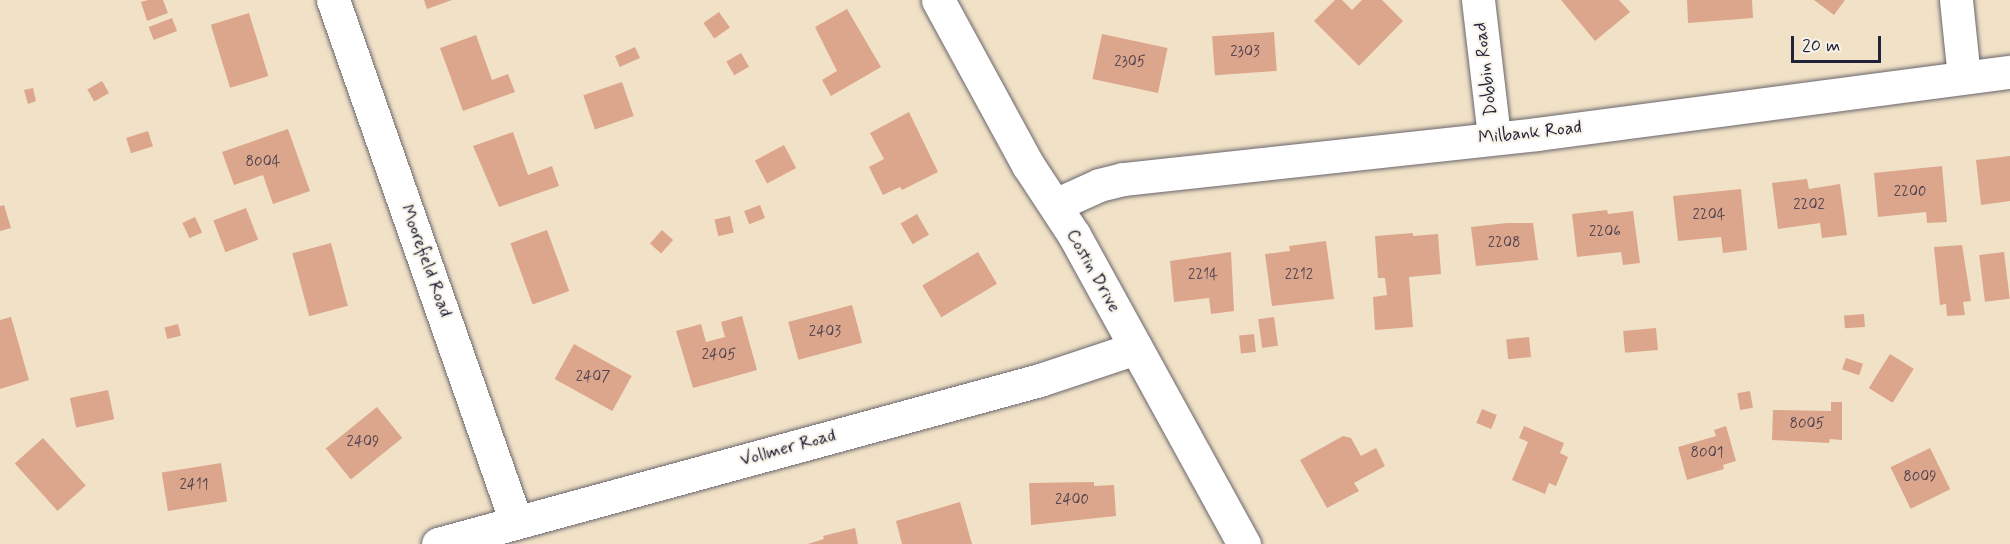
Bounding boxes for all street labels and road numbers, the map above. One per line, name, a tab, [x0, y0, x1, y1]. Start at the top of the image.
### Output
street label: Dobbin Road	[1470, 21, 1502, 117]
street label: Milbank Road	[1478, 117, 1582, 149]
street label: Moorefield Road	[396, 202, 456, 320]
street label: Costin Drive	[1062, 226, 1124, 316]
street label: Vollmer Road	[738, 425, 838, 471]

